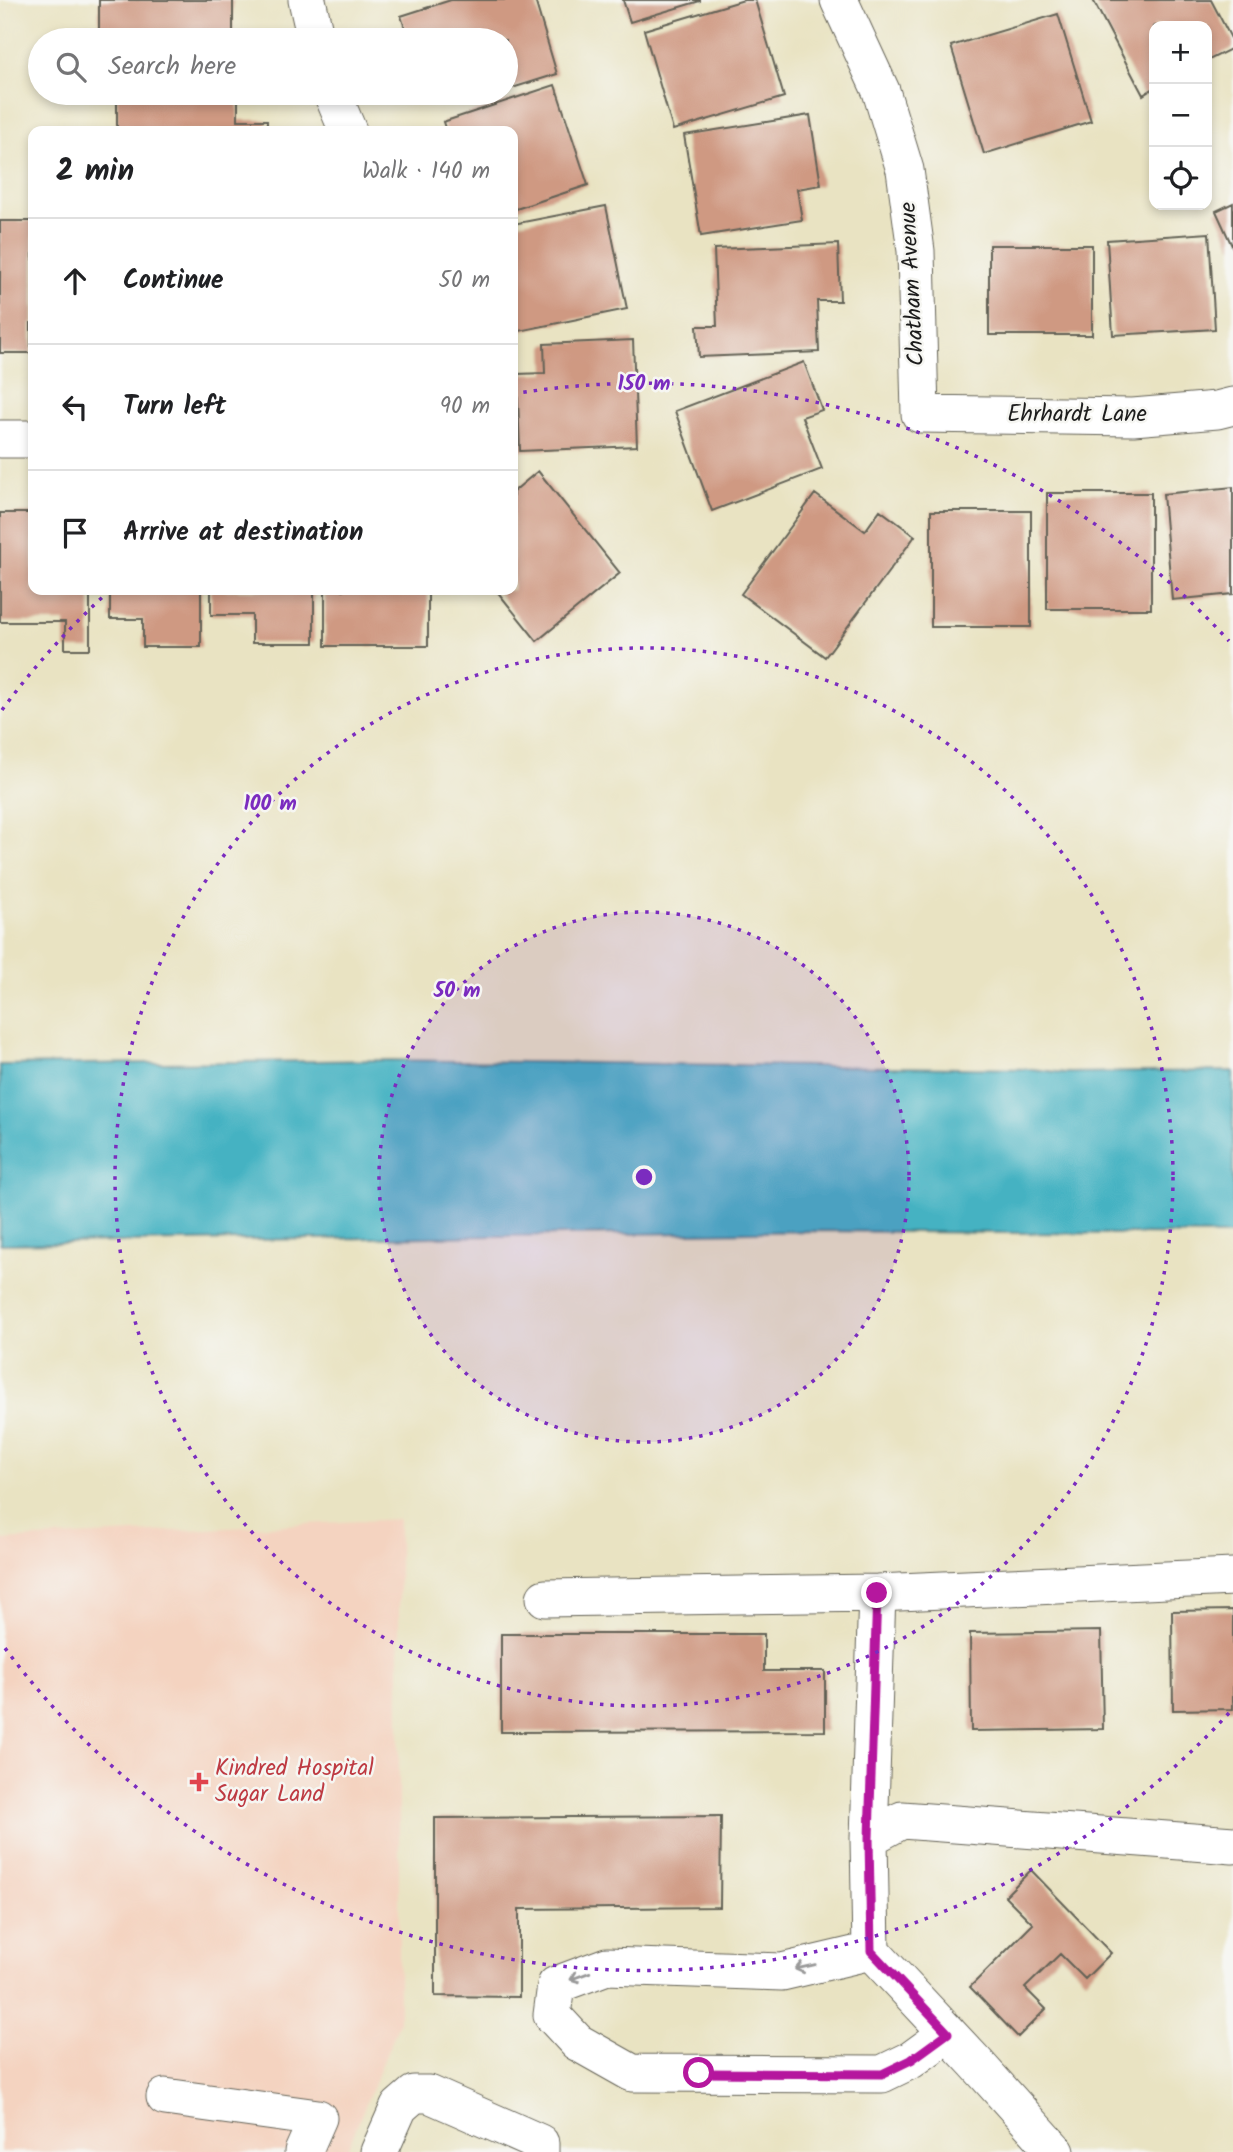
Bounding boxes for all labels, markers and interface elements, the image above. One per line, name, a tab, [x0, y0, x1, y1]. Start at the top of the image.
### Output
map controls	[1149, 21, 1212, 210]
button: +	[1149, 21, 1212, 84]
search box	[28, 28, 518, 105]
text: Search here	[108, 46, 236, 88]
icon: search	[52, 48, 90, 86]
button: −	[1149, 84, 1212, 147]
button: locate	[1149, 147, 1212, 210]
text: 2 min	[56, 148, 134, 196]
text: Walk · 140 m	[362, 154, 490, 190]
street label: Chatham Avenue	[891, 201, 935, 367]
text: Continue	[123, 260, 224, 302]
icon: ahead	[56, 262, 94, 300]
text: 50 m	[439, 263, 490, 299]
text: 150 m	[617, 368, 671, 401]
text: Turn left	[123, 386, 226, 428]
icon: left	[56, 388, 94, 426]
text: 90 m	[440, 389, 490, 425]
street label: Ehrhardt Lane	[1007, 397, 1147, 433]
text: Arrive at destination	[123, 512, 363, 554]
icon: arrive	[56, 514, 94, 552]
text: 100 m	[243, 788, 297, 821]
text: 50 m	[433, 975, 480, 1008]
centre of rings	[632, 1165, 656, 1189]
route end	[861, 1577, 892, 1608]
place label: Kindred Hospital Sugar Land	[215, 1751, 374, 1813]
marker: Kindred Hospital Sugar Land	[189, 1772, 209, 1792]
one-way arrow	[794, 1961, 816, 1974]
one-way arrow	[569, 1971, 591, 1984]
route start	[683, 2057, 714, 2088]

